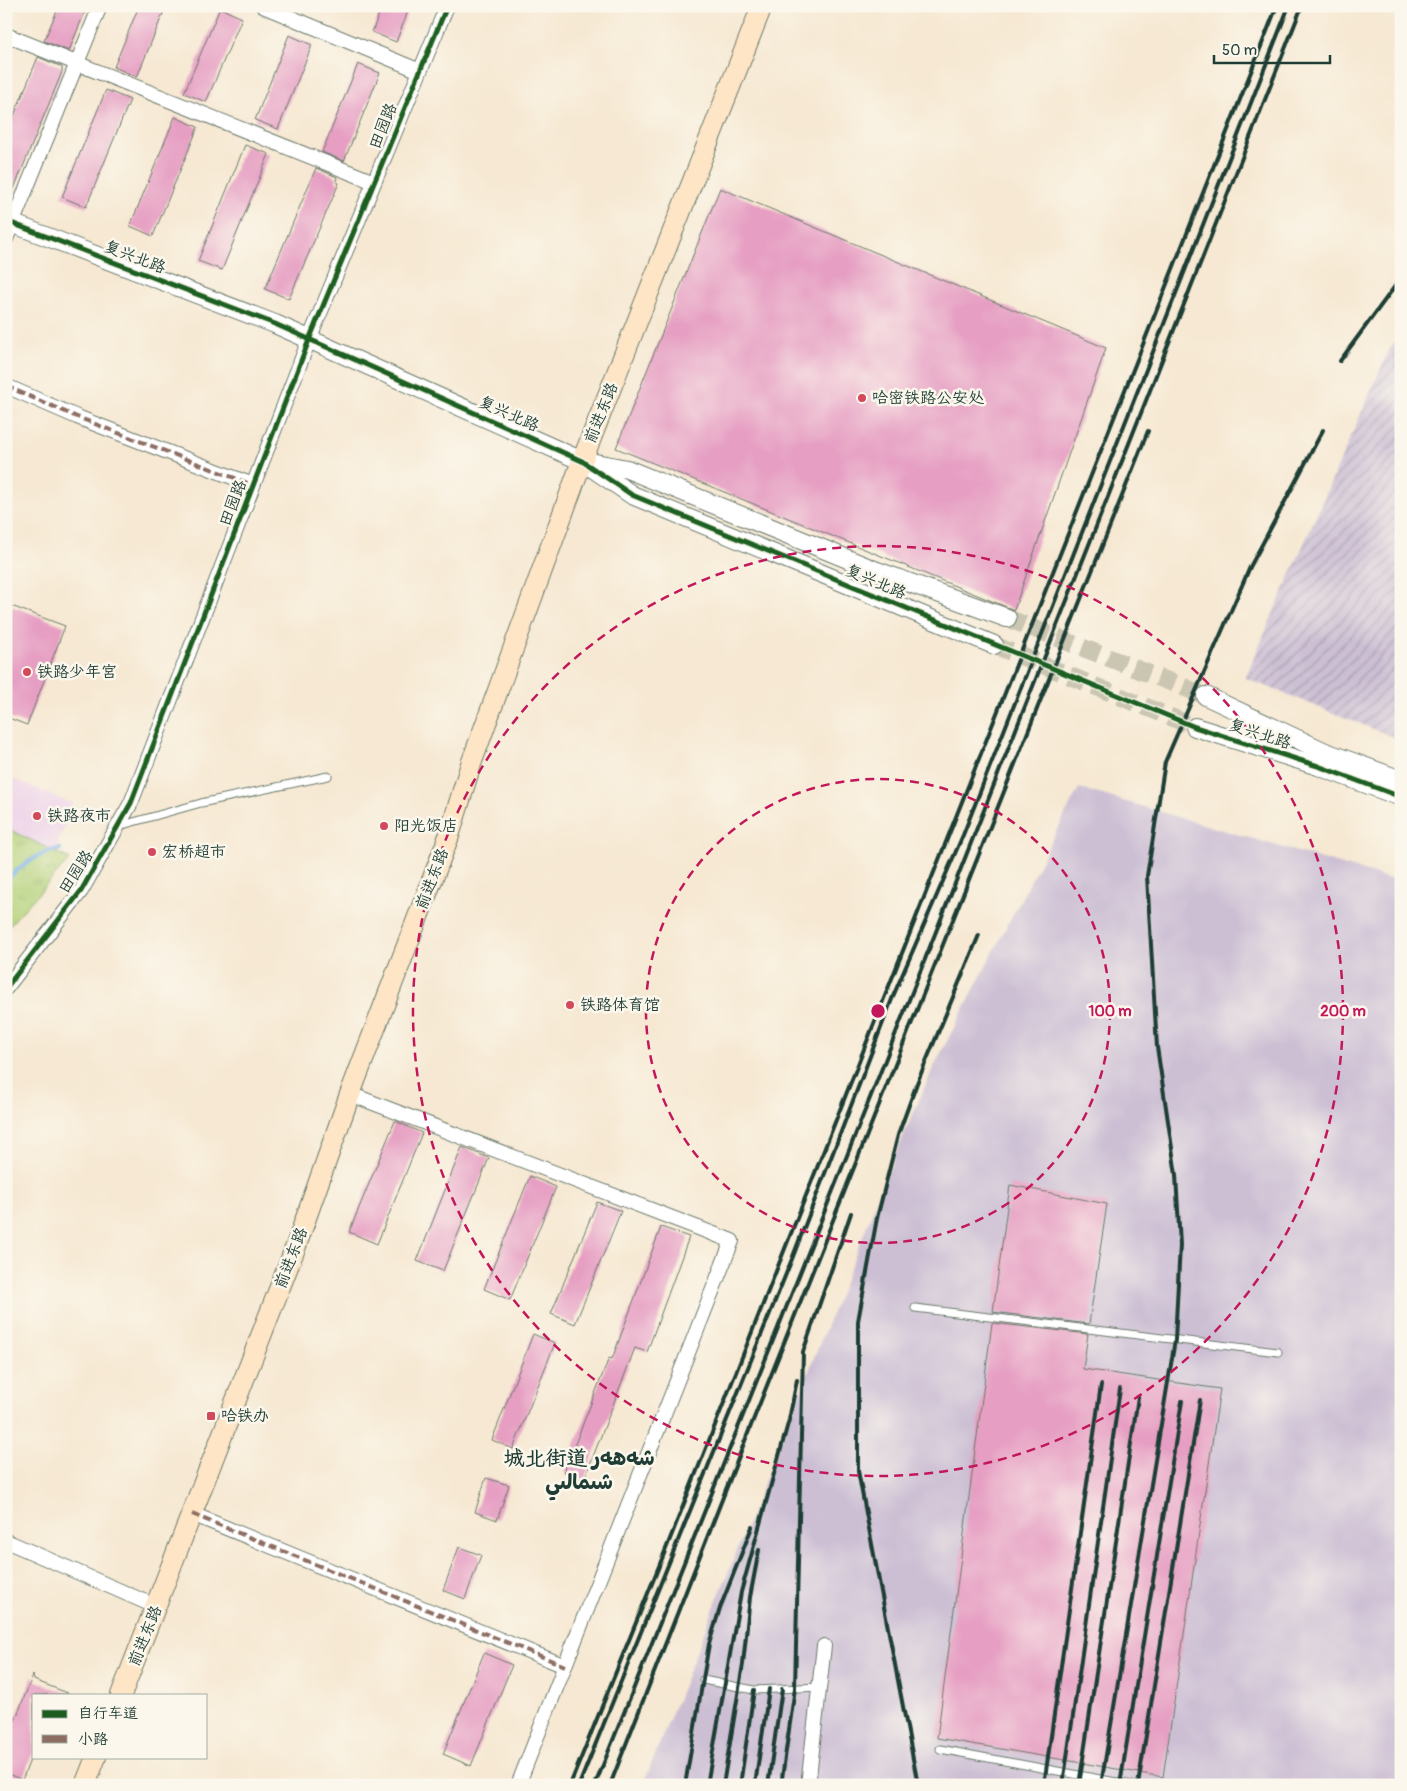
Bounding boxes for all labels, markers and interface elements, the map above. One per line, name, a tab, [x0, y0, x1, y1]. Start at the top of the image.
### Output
scale bar	[1214, 32, 1331, 64]
text: 50 m	[1222, 41, 1257, 60]
street label: 田园路	[365, 100, 401, 152]
street label: 复兴北路	[102, 236, 168, 278]
street label: 前进东路	[580, 380, 622, 446]
place label: 哈密铁路公安处	[872, 388, 985, 408]
street label: 复兴北路	[476, 392, 542, 436]
marker: 哈密铁路公安处	[856, 392, 868, 404]
street label: 田园路	[215, 477, 251, 529]
street label: 复兴北路	[843, 560, 909, 604]
place label: 铁路少年宫	[37, 662, 117, 682]
marker: 铁路少年宫	[21, 666, 33, 678]
street label: 复兴北路	[1226, 715, 1294, 753]
place label: 铁路夜市	[47, 806, 111, 826]
marker: 铁路夜市	[31, 810, 43, 822]
place label: 阳光饭店	[394, 816, 458, 836]
marker: 阳光饭店	[378, 820, 390, 832]
place label: 宏桥超市	[162, 842, 226, 862]
street label: 田园路	[55, 846, 97, 898]
marker: 宏桥超市	[146, 846, 158, 858]
street label: 前进东路	[411, 846, 453, 912]
place label: 铁路体育馆	[580, 995, 660, 1015]
marker: 铁路体育馆	[564, 999, 576, 1011]
centre of rings	[869, 1002, 887, 1020]
text: 100 m	[1089, 1002, 1131, 1021]
text: 200 m	[1320, 1002, 1366, 1021]
street label: 前进东路	[270, 1225, 312, 1291]
place label: 哈铁办	[221, 1406, 269, 1426]
marker: 哈铁办	[205, 1410, 217, 1422]
district label: 城北街道 شەھەر شىمالىي	[503, 1445, 655, 1501]
street label: 前进东路	[124, 1603, 166, 1669]
legend	[32, 1694, 208, 1758]
text: 自行车道	[78, 1704, 138, 1723]
text: 小路	[78, 1730, 108, 1749]

